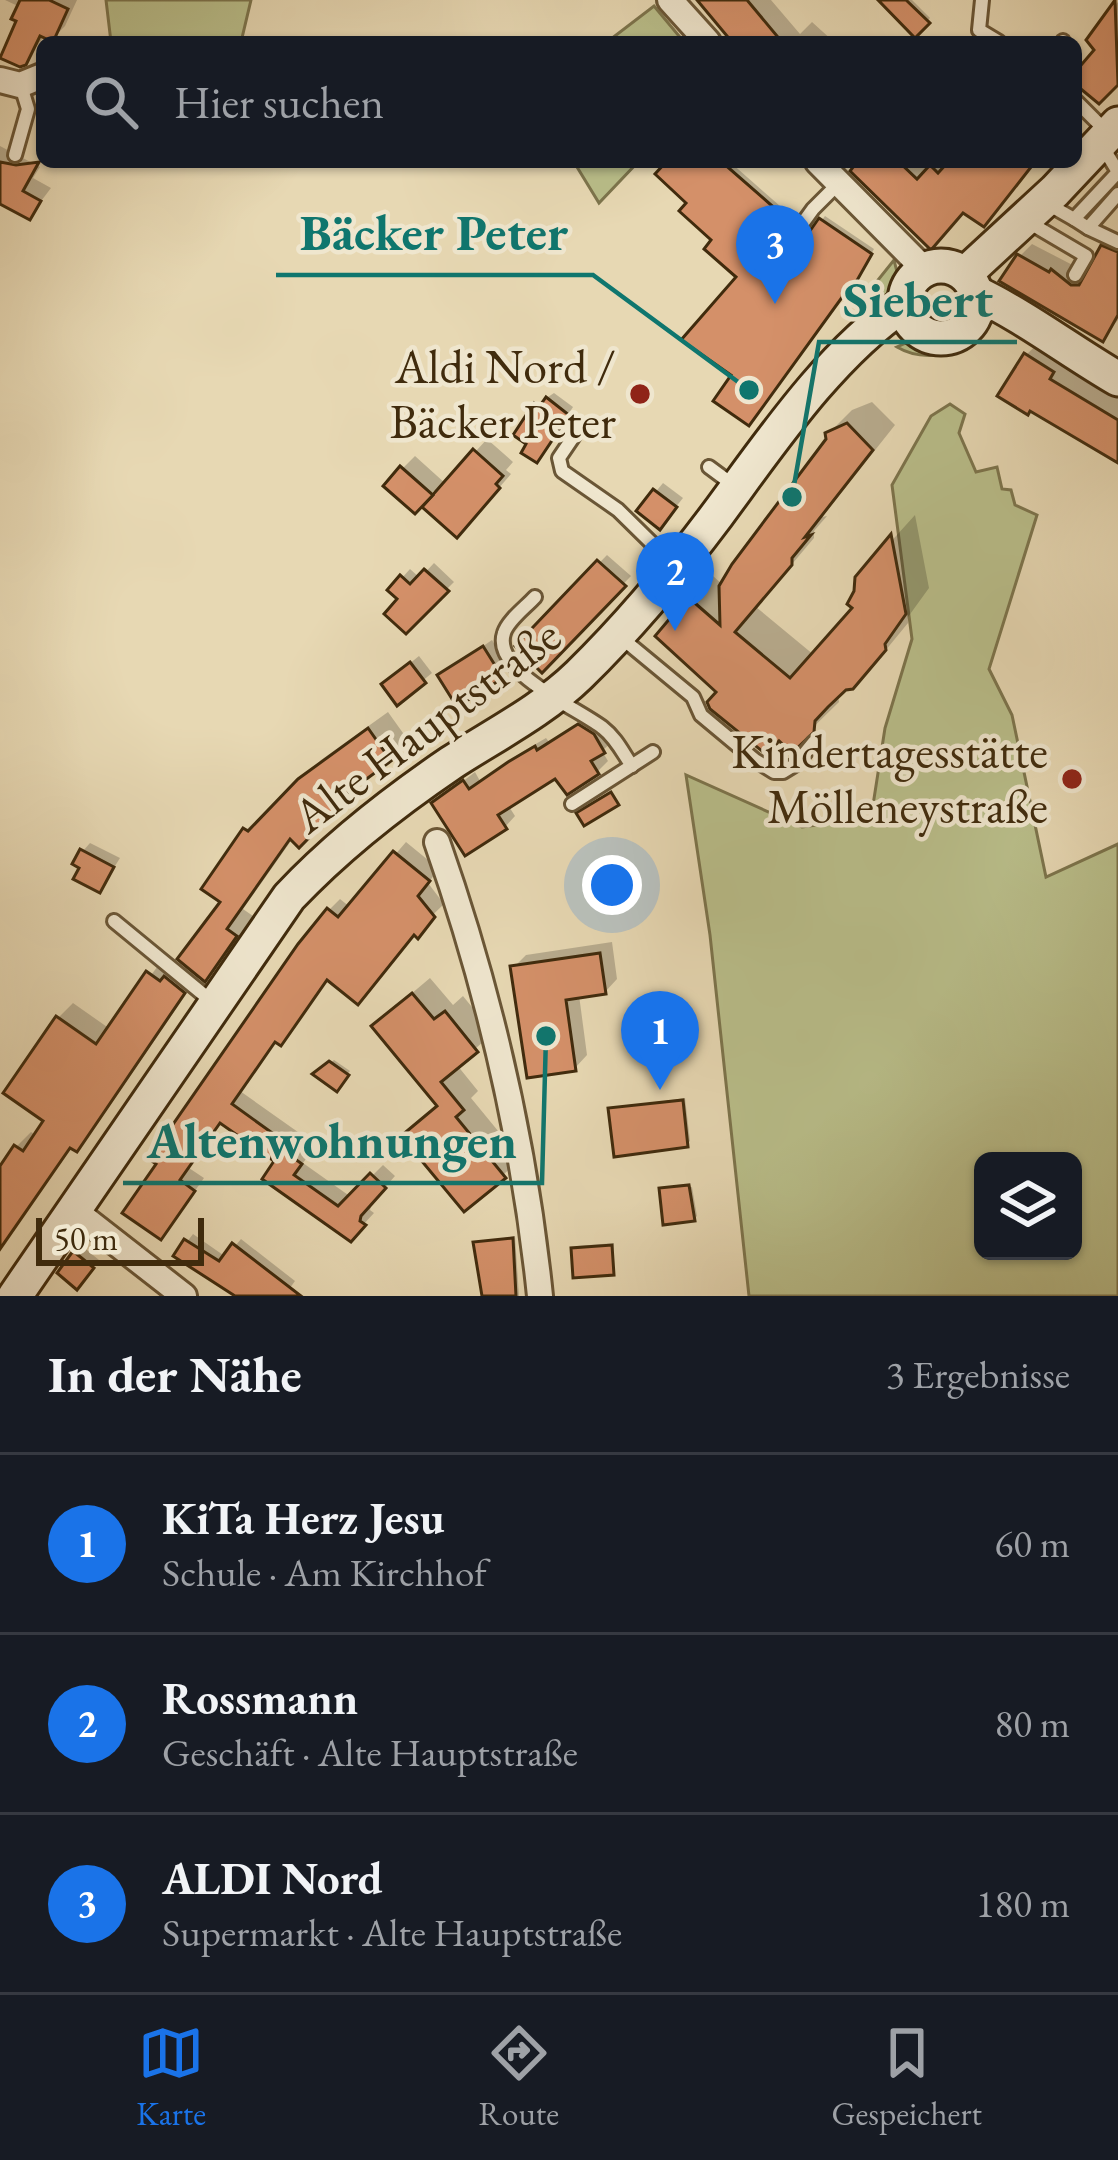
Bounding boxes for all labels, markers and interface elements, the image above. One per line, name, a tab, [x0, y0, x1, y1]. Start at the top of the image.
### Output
search box	[36, 36, 1082, 168]
icon: search	[78, 69, 144, 135]
text: Hier suchen	[174, 73, 384, 131]
callout: Bäcker Peter	[276, 188, 593, 275]
text: Bäcker Peter	[300, 199, 568, 265]
pin: 3	[736, 205, 814, 304]
callout: Siebert	[819, 255, 1017, 342]
text: Siebert	[843, 266, 993, 332]
place label: Aldi Nord / Bäcker Peter	[390, 335, 616, 452]
marker: Aldi Nord / Bäcker Peter	[627, 381, 653, 407]
pin: 2	[636, 532, 714, 631]
street label: Alte Hauptstraße	[279, 604, 572, 847]
place label: Kindertagesstätte Mölleneystraße	[731, 720, 1048, 837]
marker: Kindertagesstätte Mölleneystraße	[1059, 766, 1085, 792]
your location	[582, 855, 642, 915]
pin: 1	[621, 991, 699, 1090]
callout: Altenwohnungen	[123, 1096, 542, 1183]
text: Altenwohnungen	[146, 1107, 517, 1173]
map controls	[974, 1152, 1082, 1260]
button: layers	[974, 1152, 1082, 1260]
scale bar	[36, 1212, 204, 1265]
text: 50 m	[54, 1217, 118, 1260]
text: In der Nähe	[48, 1341, 302, 1407]
text: 3 Ergebnisse	[886, 1349, 1070, 1400]
text: KiTa Herz Jesu	[162, 1489, 445, 1547]
text: 1	[77, 1518, 97, 1569]
text: 60 m	[994, 1518, 1070, 1569]
text: Schule · Am Kirchhof	[162, 1547, 487, 1598]
text: Rossmann	[162, 1669, 358, 1727]
text: 2	[77, 1698, 97, 1749]
text: 80 m	[994, 1698, 1070, 1749]
text: Geschäft · Alte Hauptstraße	[162, 1727, 578, 1778]
text: ALDI Nord	[162, 1849, 383, 1907]
text: 3	[77, 1878, 97, 1929]
text: 180 m	[976, 1878, 1070, 1929]
text: Supermarkt · Alte Hauptstraße	[162, 1907, 622, 1958]
tab: Karte	[136, 2020, 206, 2135]
tab: Route	[479, 2020, 559, 2135]
tab: Gespeichert	[831, 2020, 982, 2135]

